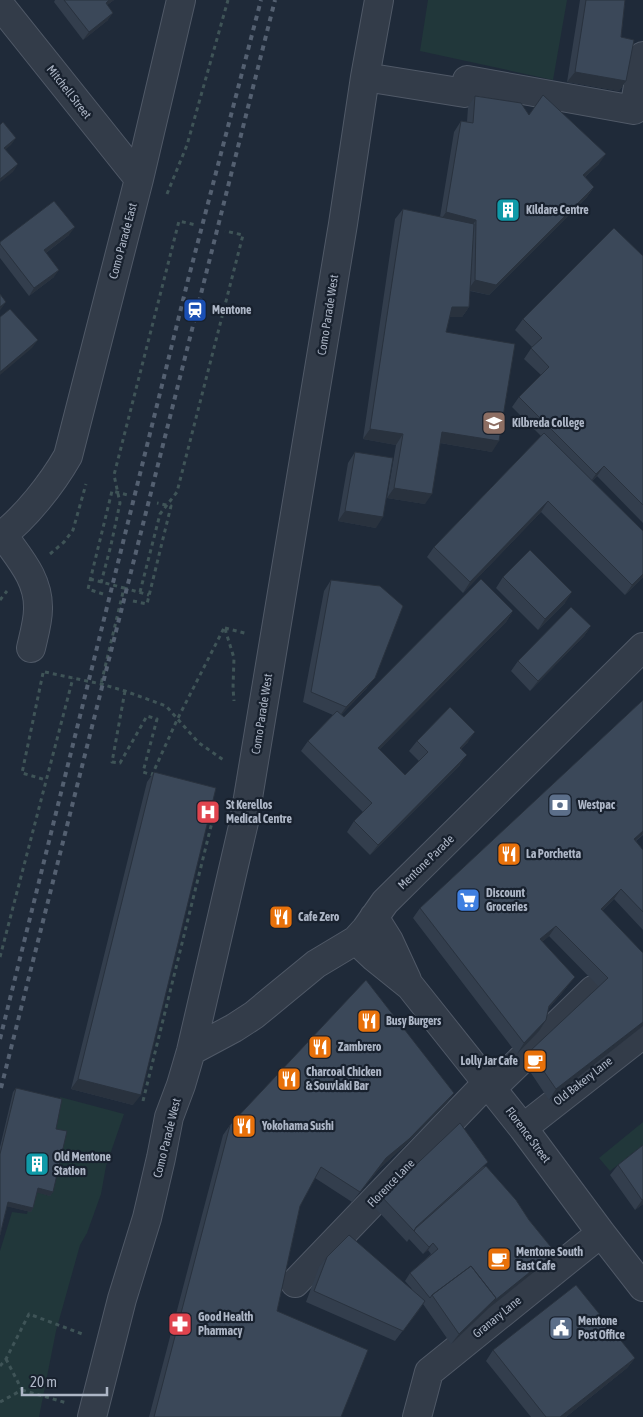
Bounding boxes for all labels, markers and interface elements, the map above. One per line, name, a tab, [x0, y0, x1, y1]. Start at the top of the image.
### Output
street label: Mitchell Street	[44, 62, 95, 122]
building icon: Kildare Centre	[495, 197, 521, 223]
street label: Como Parade East	[106, 201, 140, 281]
place label: Kildare Centre	[526, 203, 589, 217]
street label: Como Parade West	[315, 273, 341, 356]
station icon: Mentone	[182, 297, 208, 323]
place label: Mentone	[212, 303, 252, 317]
school or university icon: Kilbreda College	[481, 410, 507, 436]
place label: Kilbreda College	[512, 416, 585, 430]
street label: Como Parade West	[249, 672, 275, 755]
bank icon: Westpac	[547, 792, 573, 818]
place label: St Kerellos Medical Centre	[226, 798, 292, 826]
place label: Westpac	[577, 798, 616, 812]
hospital icon: St Kerellos Medical Centre	[195, 799, 221, 825]
street label: Mentone Parade	[395, 832, 457, 892]
restaurant icon: La Porchetta	[496, 841, 522, 867]
place label: La Porchetta	[526, 847, 581, 861]
place label: Discount Groceries	[486, 886, 528, 914]
supermarket icon: Discount Groceries	[455, 887, 481, 913]
restaurant icon: Cafe Zero	[268, 904, 294, 930]
place label: Cafe Zero	[298, 910, 340, 924]
restaurant icon: Busy Burgers	[356, 1008, 382, 1034]
place label: Busy Burgers	[386, 1014, 442, 1028]
restaurant icon: Zambrero	[307, 1034, 333, 1060]
place label: Zambrero	[338, 1040, 382, 1054]
cafe icon: Lolly Jar Cafe	[522, 1048, 548, 1074]
place label: Lolly Jar Cafe	[461, 1054, 519, 1068]
street label: Old Bakery Lane	[551, 1054, 615, 1108]
place label: Charcoal Chicken & Souvlaki Bar	[306, 1065, 382, 1093]
restaurant icon: Charcoal Chicken & Souvlaki Bar	[276, 1066, 302, 1092]
street label: Como Parade West	[150, 1096, 184, 1179]
street label: Florence Street	[502, 1104, 554, 1166]
restaurant icon: Yokohama Sushi	[231, 1113, 257, 1139]
place label: Yokohama Sushi	[261, 1119, 334, 1133]
place label: Old Mentone Station	[54, 1150, 112, 1178]
building icon: Old Mentone Station	[24, 1151, 50, 1177]
street label: Florence Lane	[365, 1156, 417, 1210]
place label: Mentone South East Cafe	[516, 1245, 583, 1273]
cafe icon: Mentone South East Cafe	[486, 1246, 512, 1272]
street label: Granary Lane	[470, 1293, 524, 1341]
place label: Good Health Pharmacy	[198, 1310, 254, 1338]
pharmacy icon: Good Health Pharmacy	[167, 1311, 193, 1337]
place label: Mentone Post Office	[578, 1314, 625, 1342]
public building icon: Mentone Post Office	[548, 1315, 574, 1341]
scale bar	[22, 1364, 108, 1396]
text: 20 m	[30, 1373, 57, 1390]

